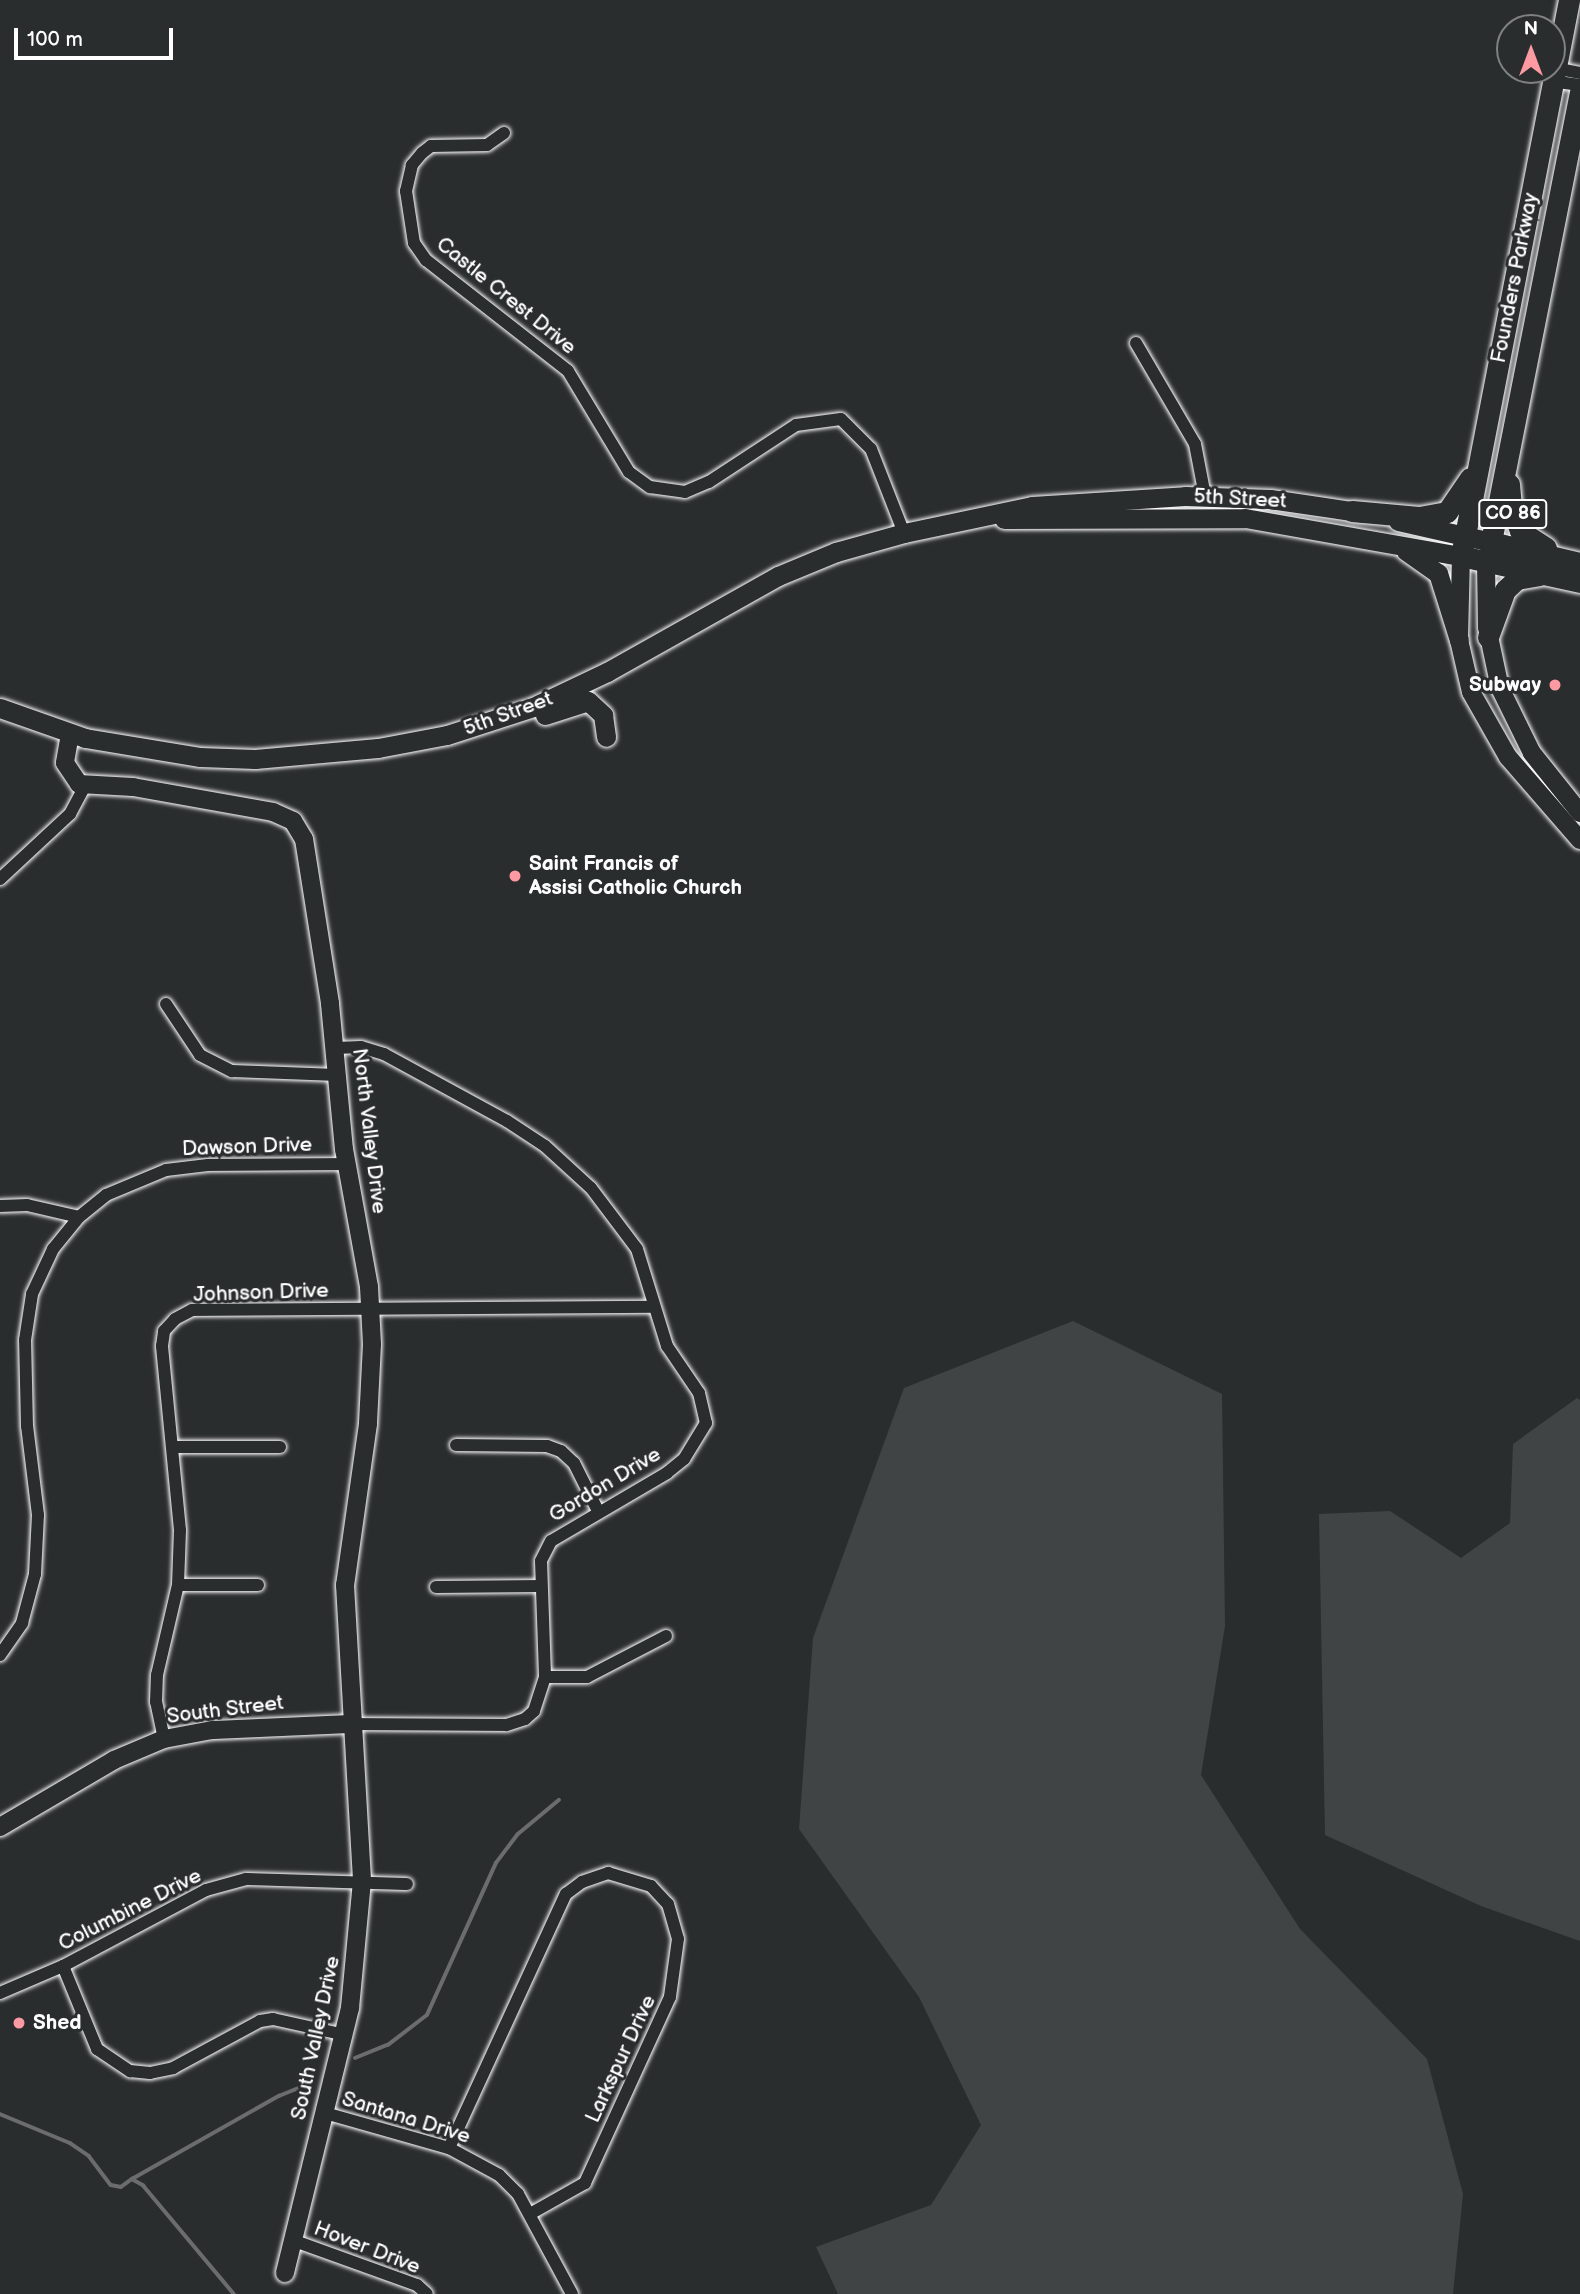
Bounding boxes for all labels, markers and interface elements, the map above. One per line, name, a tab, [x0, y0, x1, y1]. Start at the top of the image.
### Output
scale bar	[18, 14, 177, 58]
north arrow	[1496, 14, 1566, 84]
text: N	[1524, 18, 1538, 41]
text: 100 m	[27, 27, 83, 52]
street label: Founders Parkway	[1486, 191, 1544, 365]
street label: Castle Crest Drive	[431, 232, 581, 360]
street label: 5th Street	[1193, 484, 1287, 514]
road number: CO 86	[1478, 499, 1548, 530]
place label: Subway	[1469, 672, 1541, 698]
marker: Subway	[1547, 677, 1563, 693]
street label: 5th Street	[460, 686, 556, 742]
place label: Saint Francis of Assisi Catholic Church	[529, 851, 742, 901]
marker: Saint Francis of Assisi Catholic Church	[507, 868, 523, 884]
street label: North Valley Drive	[346, 1046, 392, 1216]
street label: Dawson Drive	[181, 1132, 313, 1162]
street label: Johnson Drive	[193, 1278, 329, 1308]
street label: Gordon Drive	[545, 1442, 665, 1528]
street label: South Street	[165, 1690, 285, 1730]
street label: Columbine Drive	[54, 1863, 206, 1957]
street label: South Valley Drive	[286, 1953, 346, 2123]
street label: Larkspur Drive	[580, 1991, 662, 2127]
place label: Shed	[33, 2010, 82, 2036]
marker: Shed	[11, 2015, 27, 2031]
street label: Santana Drive	[339, 2087, 473, 2149]
street label: Hover Drive	[310, 2216, 424, 2280]

